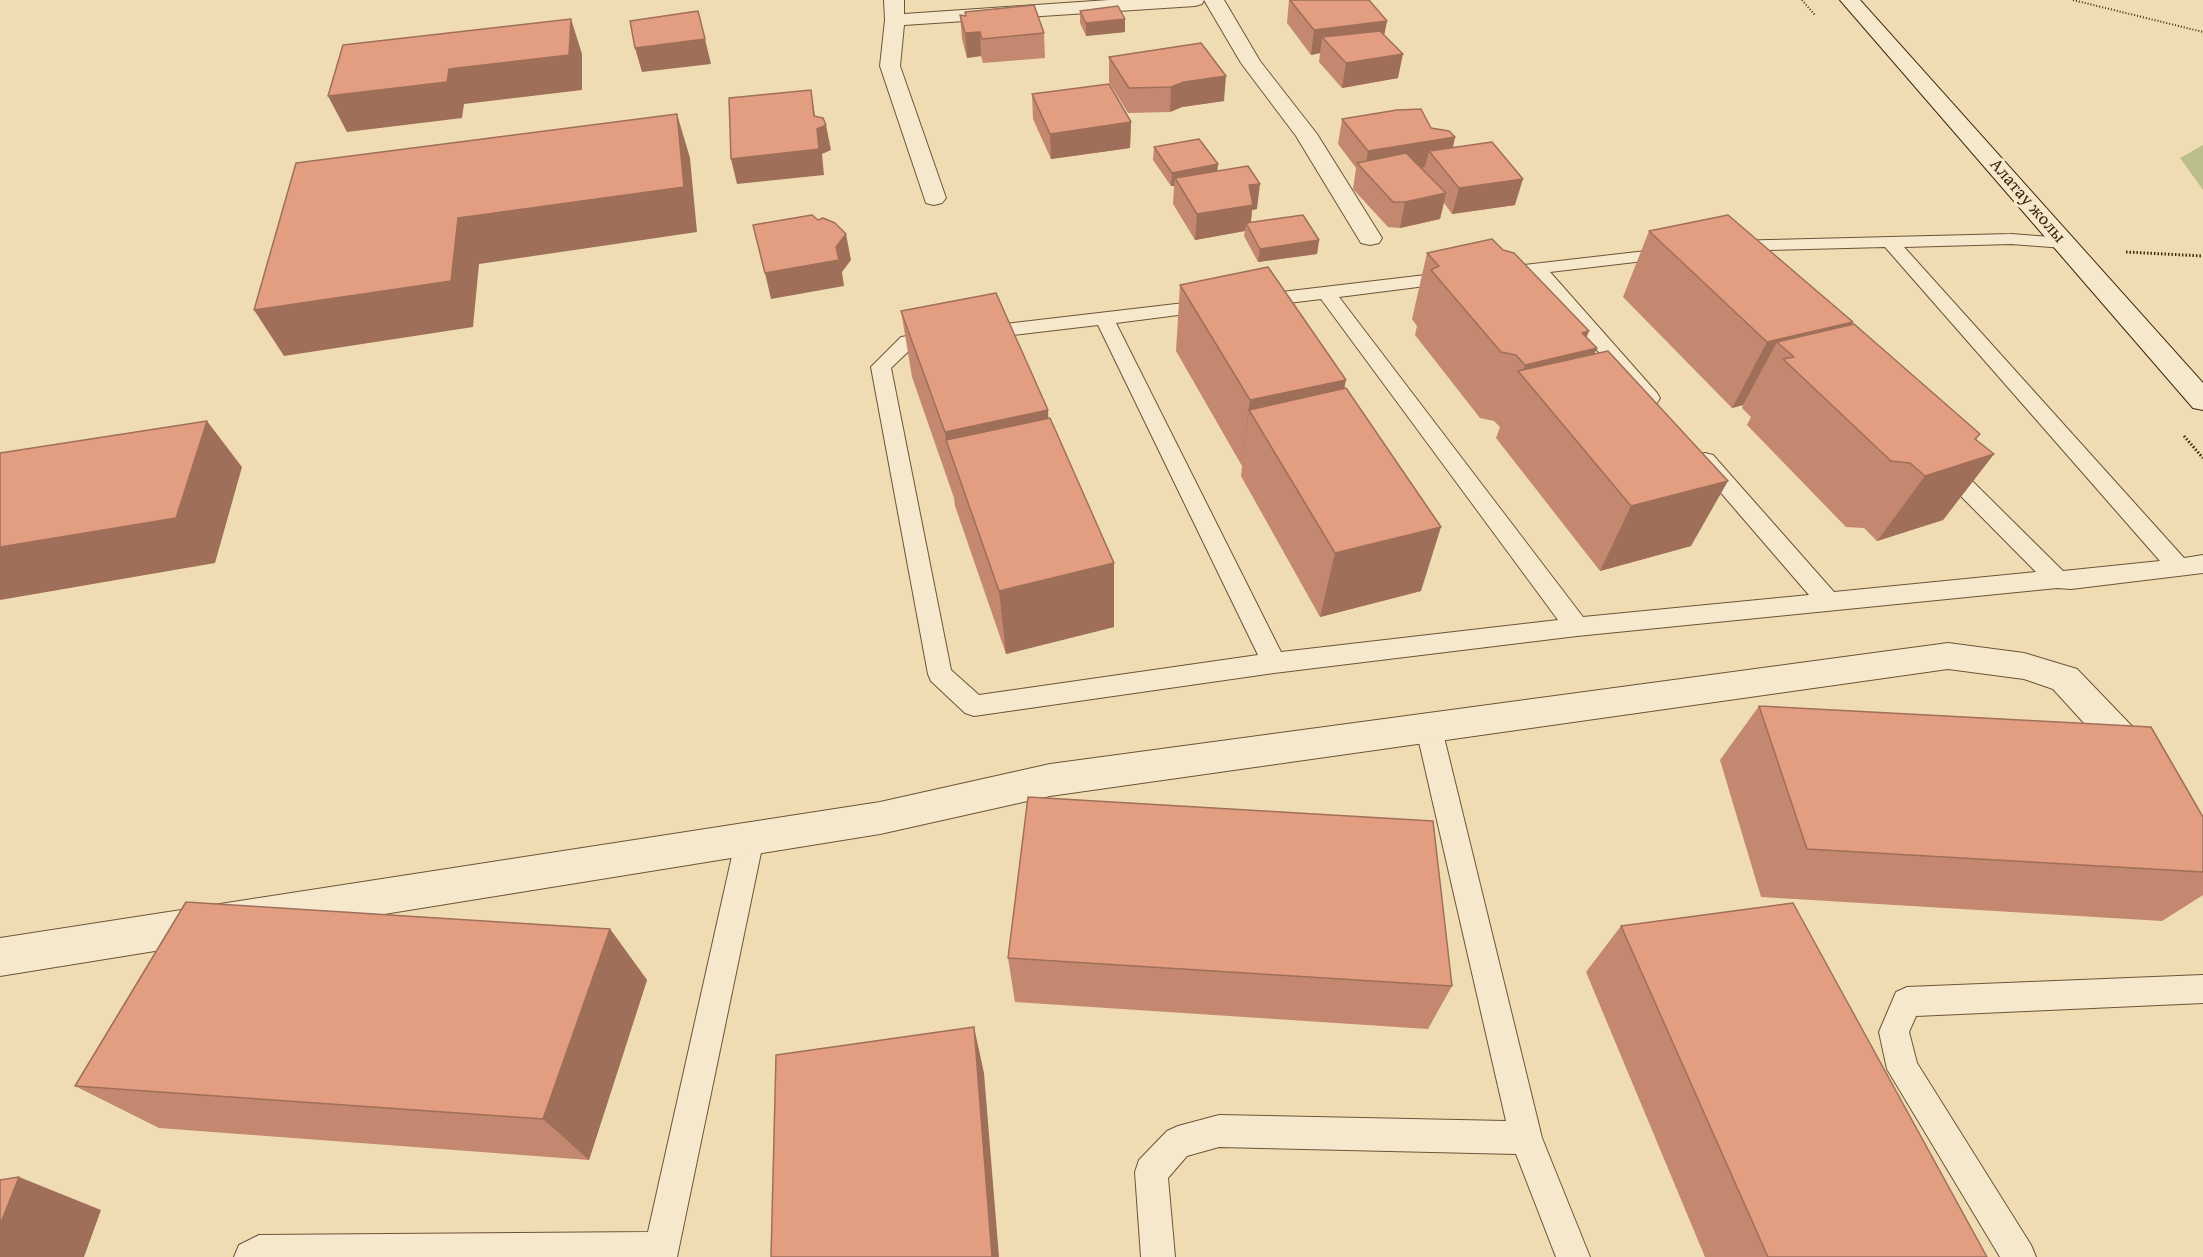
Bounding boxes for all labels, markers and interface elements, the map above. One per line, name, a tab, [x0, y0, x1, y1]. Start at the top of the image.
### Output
street label: Алатау жолы	[1985, 154, 2069, 248]

